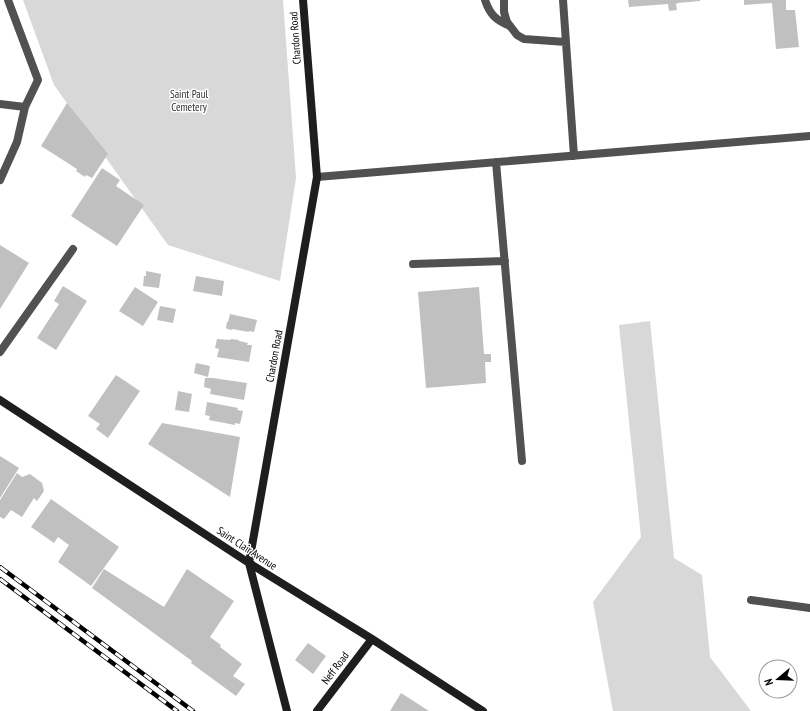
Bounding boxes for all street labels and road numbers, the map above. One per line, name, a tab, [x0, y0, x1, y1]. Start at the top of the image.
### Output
street label: Chardon Road	[286, 11, 304, 65]
street label: Chardon Road	[263, 329, 286, 383]
street label: Saint Clair Avenue	[214, 523, 280, 573]
street label: Neff Road	[318, 649, 352, 687]

